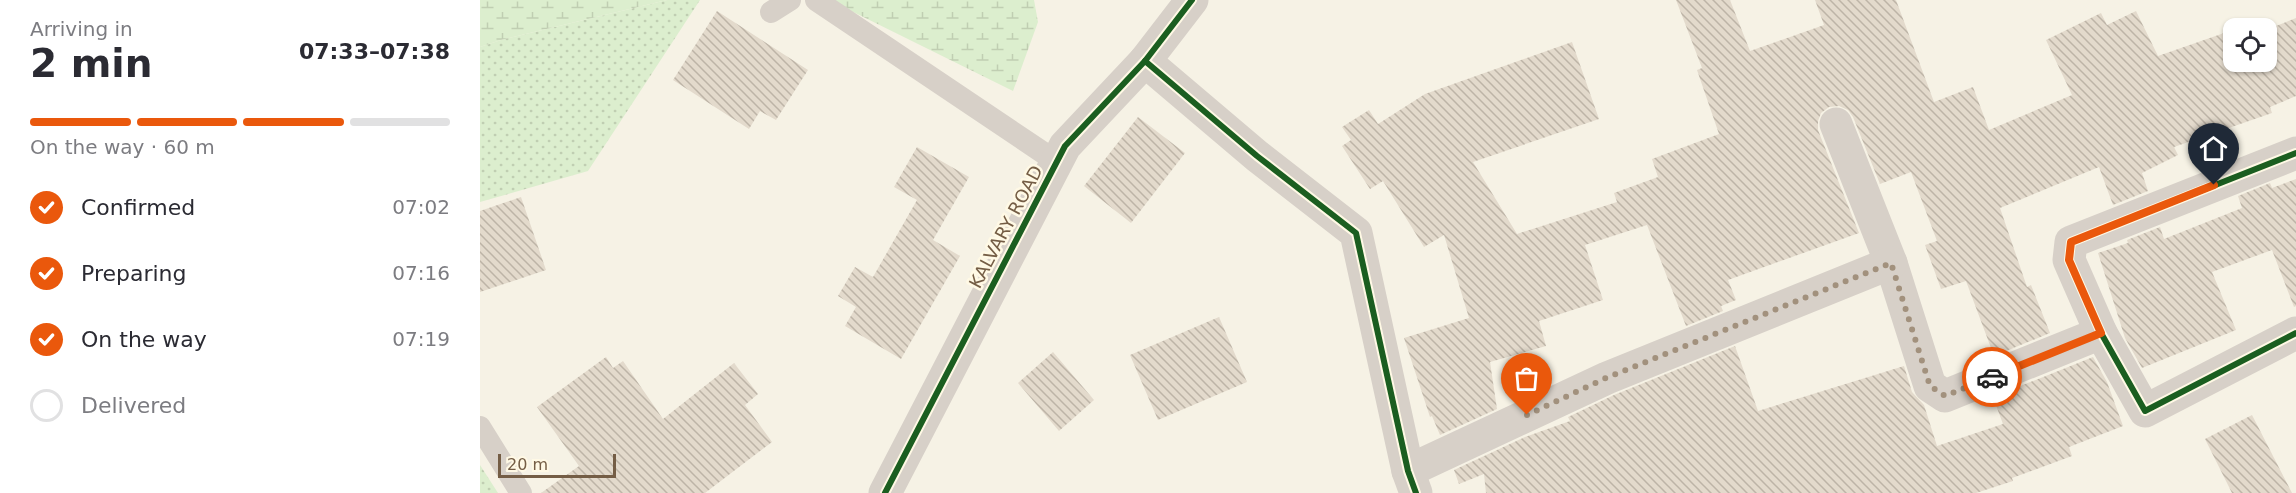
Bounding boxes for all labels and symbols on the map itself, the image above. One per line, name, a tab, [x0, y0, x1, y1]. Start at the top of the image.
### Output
pin	[2188, 123, 2239, 185]
street label: KALVARY ROAD	[964, 162, 1047, 292]
courier	[1962, 347, 2022, 407]
pin	[1501, 353, 1552, 415]
scale bar	[498, 451, 616, 478]

